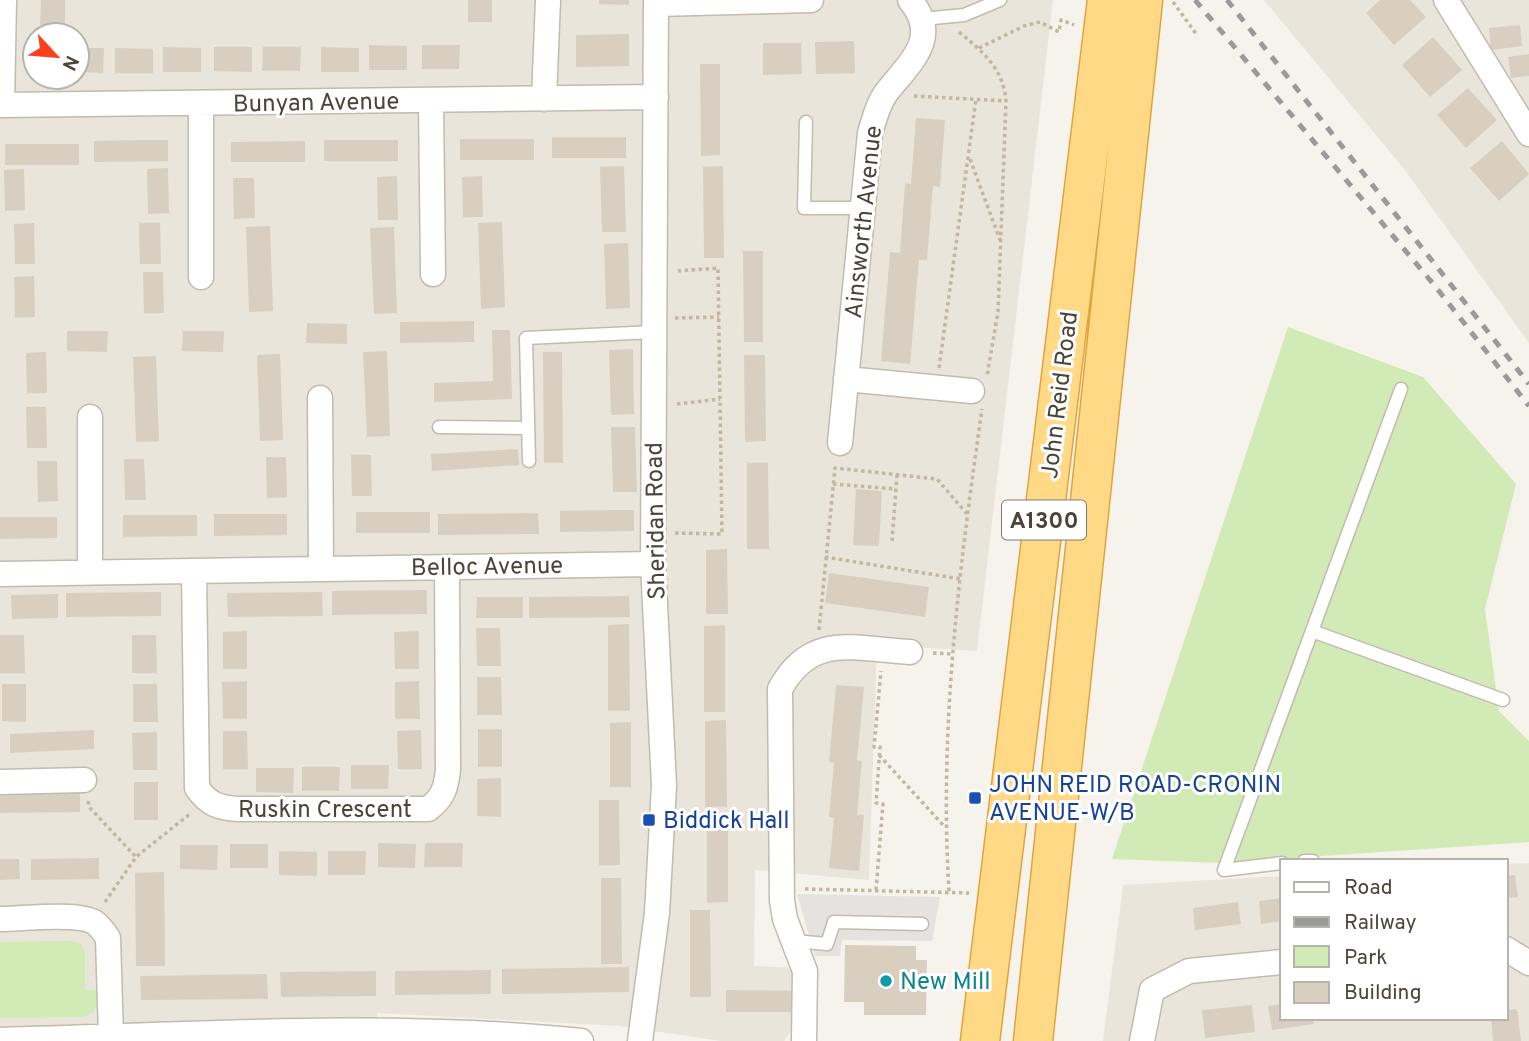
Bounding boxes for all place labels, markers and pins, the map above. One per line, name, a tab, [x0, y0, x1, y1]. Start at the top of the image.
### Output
place label: JOHN REID ROAD-CRONIN AVENUE-W/B	[989, 771, 1281, 829]
marker: JOHN REID ROAD-CRONIN AVENUE-W/B	[967, 790, 983, 806]
place label: Biddick Hall	[663, 807, 790, 837]
marker: Biddick Hall	[641, 812, 657, 828]
place label: New Mill	[900, 968, 990, 998]
marker: New Mill	[878, 973, 894, 989]

